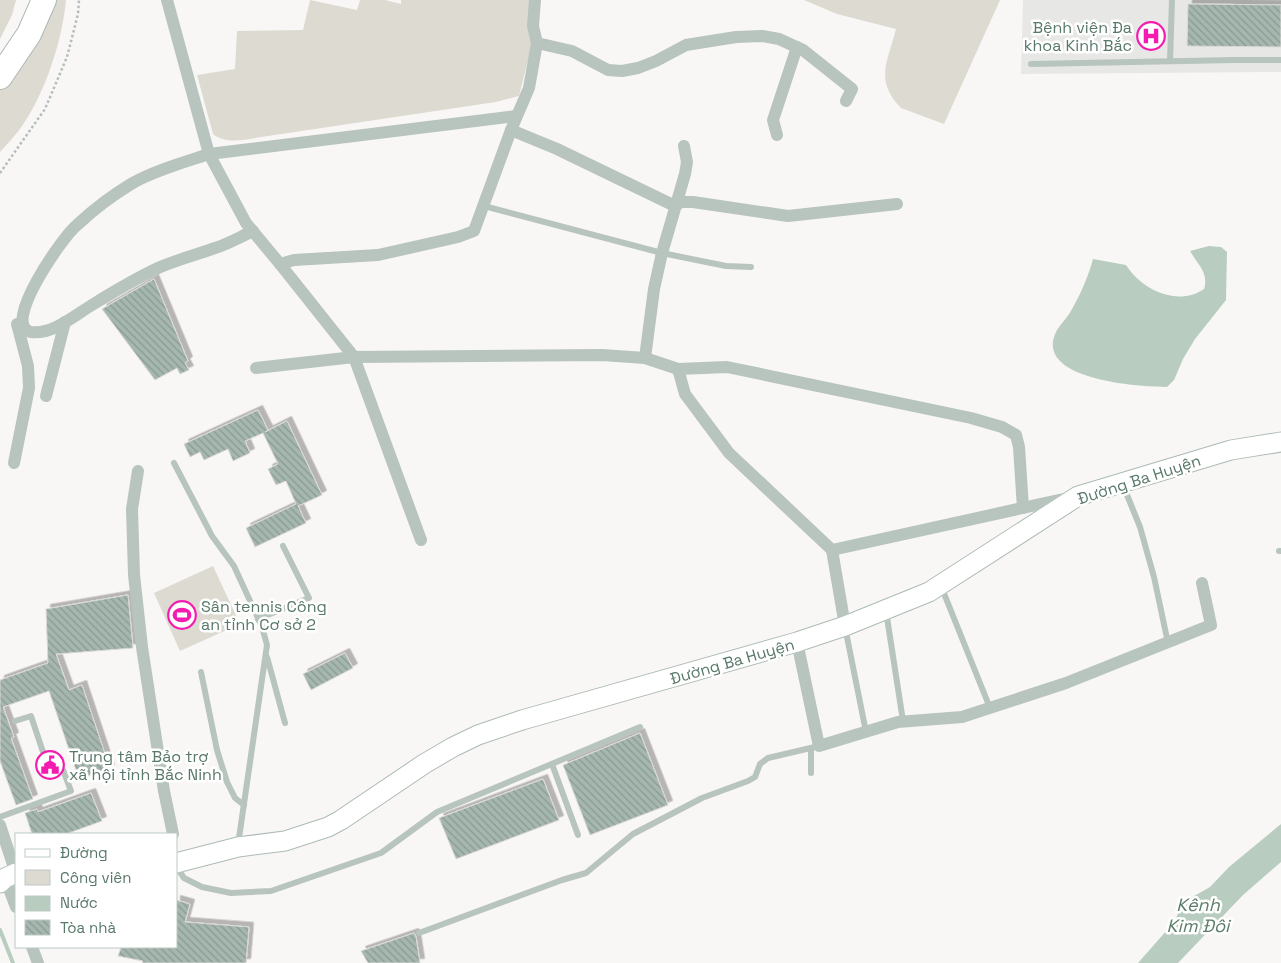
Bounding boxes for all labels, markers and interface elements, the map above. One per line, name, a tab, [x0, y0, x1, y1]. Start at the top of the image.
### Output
place label: Bệnh viện Đa khoa Kinh Bắc	[1024, 17, 1132, 56]
hospital icon: Bệnh viện Đa khoa Kinh Bắc	[1136, 21, 1166, 51]
street label: Đường Ba Huyện	[1075, 450, 1203, 509]
place label: Sân tennis Công an tỉnh Cơ sở 2	[201, 596, 327, 635]
sports icon: Sân tennis Công an tỉnh Cơ sở 2	[167, 600, 197, 630]
street label: Đường Ba Huyện	[668, 634, 797, 689]
place label: Trung tâm Bảo trợ xã hội tỉnh Bắc Ninh	[69, 746, 222, 785]
public building icon: Trung tâm Bảo trợ xã hội tỉnh Bắc Ninh	[35, 750, 65, 780]
legend	[15, 833, 178, 948]
text: Đường	[60, 843, 108, 862]
text: Công viên	[60, 868, 131, 887]
text: Nước	[60, 893, 98, 912]
water label: Kênh Kim Đôi	[1167, 893, 1232, 937]
text: Tòa nhà	[60, 918, 116, 937]

